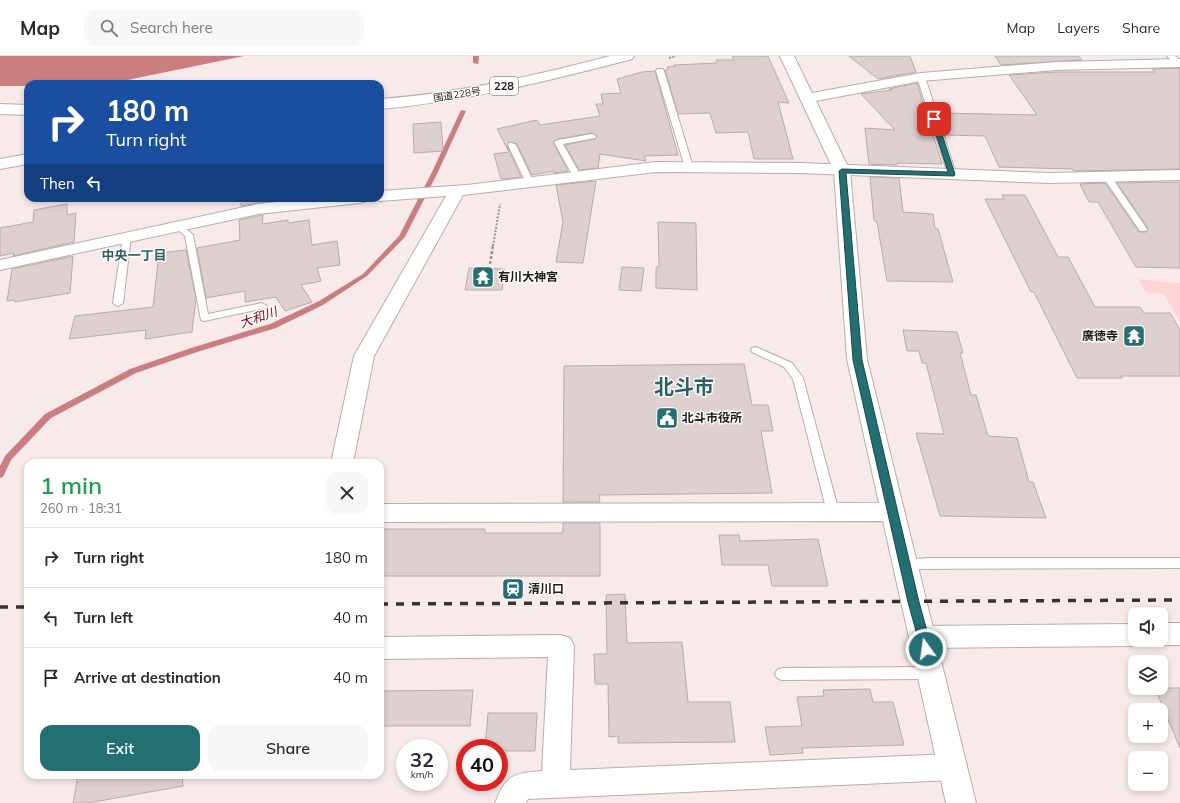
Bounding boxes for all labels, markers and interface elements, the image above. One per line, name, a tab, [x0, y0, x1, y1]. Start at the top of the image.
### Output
search box	[84, 10, 364, 46]
text: Map	[20, 16, 60, 40]
icon: search	[98, 17, 120, 39]
text: Search here	[130, 18, 213, 37]
text: Map	[1006, 19, 1035, 37]
text: Layers	[1057, 19, 1100, 37]
text: Share	[1122, 19, 1160, 37]
road number: 228	[490, 77, 518, 95]
street label: 国道228号	[432, 84, 482, 105]
text: 180 m	[106, 93, 189, 128]
icon: right	[40, 96, 92, 148]
pin	[917, 102, 951, 136]
icon: arrive	[923, 108, 945, 130]
text: Turn right	[106, 128, 186, 151]
icon: left	[83, 172, 105, 194]
text: Then	[40, 174, 75, 193]
district label: 中央一丁目	[101, 247, 167, 263]
temple icon: 有川大神宮	[470, 264, 496, 290]
place label: 有川大神宮	[498, 269, 558, 284]
water label: 大和川	[237, 302, 281, 331]
temple icon: 廣徳寺	[1121, 323, 1147, 349]
place label: 廣徳寺	[1082, 328, 1118, 343]
district label: 北斗市	[654, 374, 714, 399]
public building icon: 北斗市役所	[654, 405, 680, 431]
place label: 北斗市役所	[682, 410, 742, 425]
text: 1 min	[40, 470, 102, 500]
button: close	[326, 472, 368, 514]
text: 260 m · 18:31	[40, 500, 122, 516]
icon: right	[40, 547, 62, 569]
text: Turn right	[74, 548, 144, 567]
text: 180 m	[324, 548, 368, 567]
station icon: 清川口	[500, 576, 526, 602]
place label: 清川口	[528, 581, 564, 596]
icon: left	[40, 607, 62, 629]
map controls	[1128, 607, 1168, 791]
button: sound	[1128, 607, 1168, 647]
text: Turn left	[74, 608, 133, 627]
text: 40 m	[333, 608, 368, 627]
position arrow	[905, 628, 947, 670]
button: layers	[1128, 655, 1168, 695]
icon: arrive	[40, 667, 62, 689]
text: Arrive at destination	[74, 668, 221, 687]
text: 40 m	[333, 668, 368, 687]
button: +	[1128, 703, 1168, 743]
button: Exit	[40, 725, 200, 771]
button: Share	[208, 725, 368, 771]
speed limit sign: 40	[456, 739, 508, 791]
text: 32	[410, 747, 434, 772]
button: −	[1128, 751, 1168, 791]
text: km/h	[411, 768, 433, 781]

